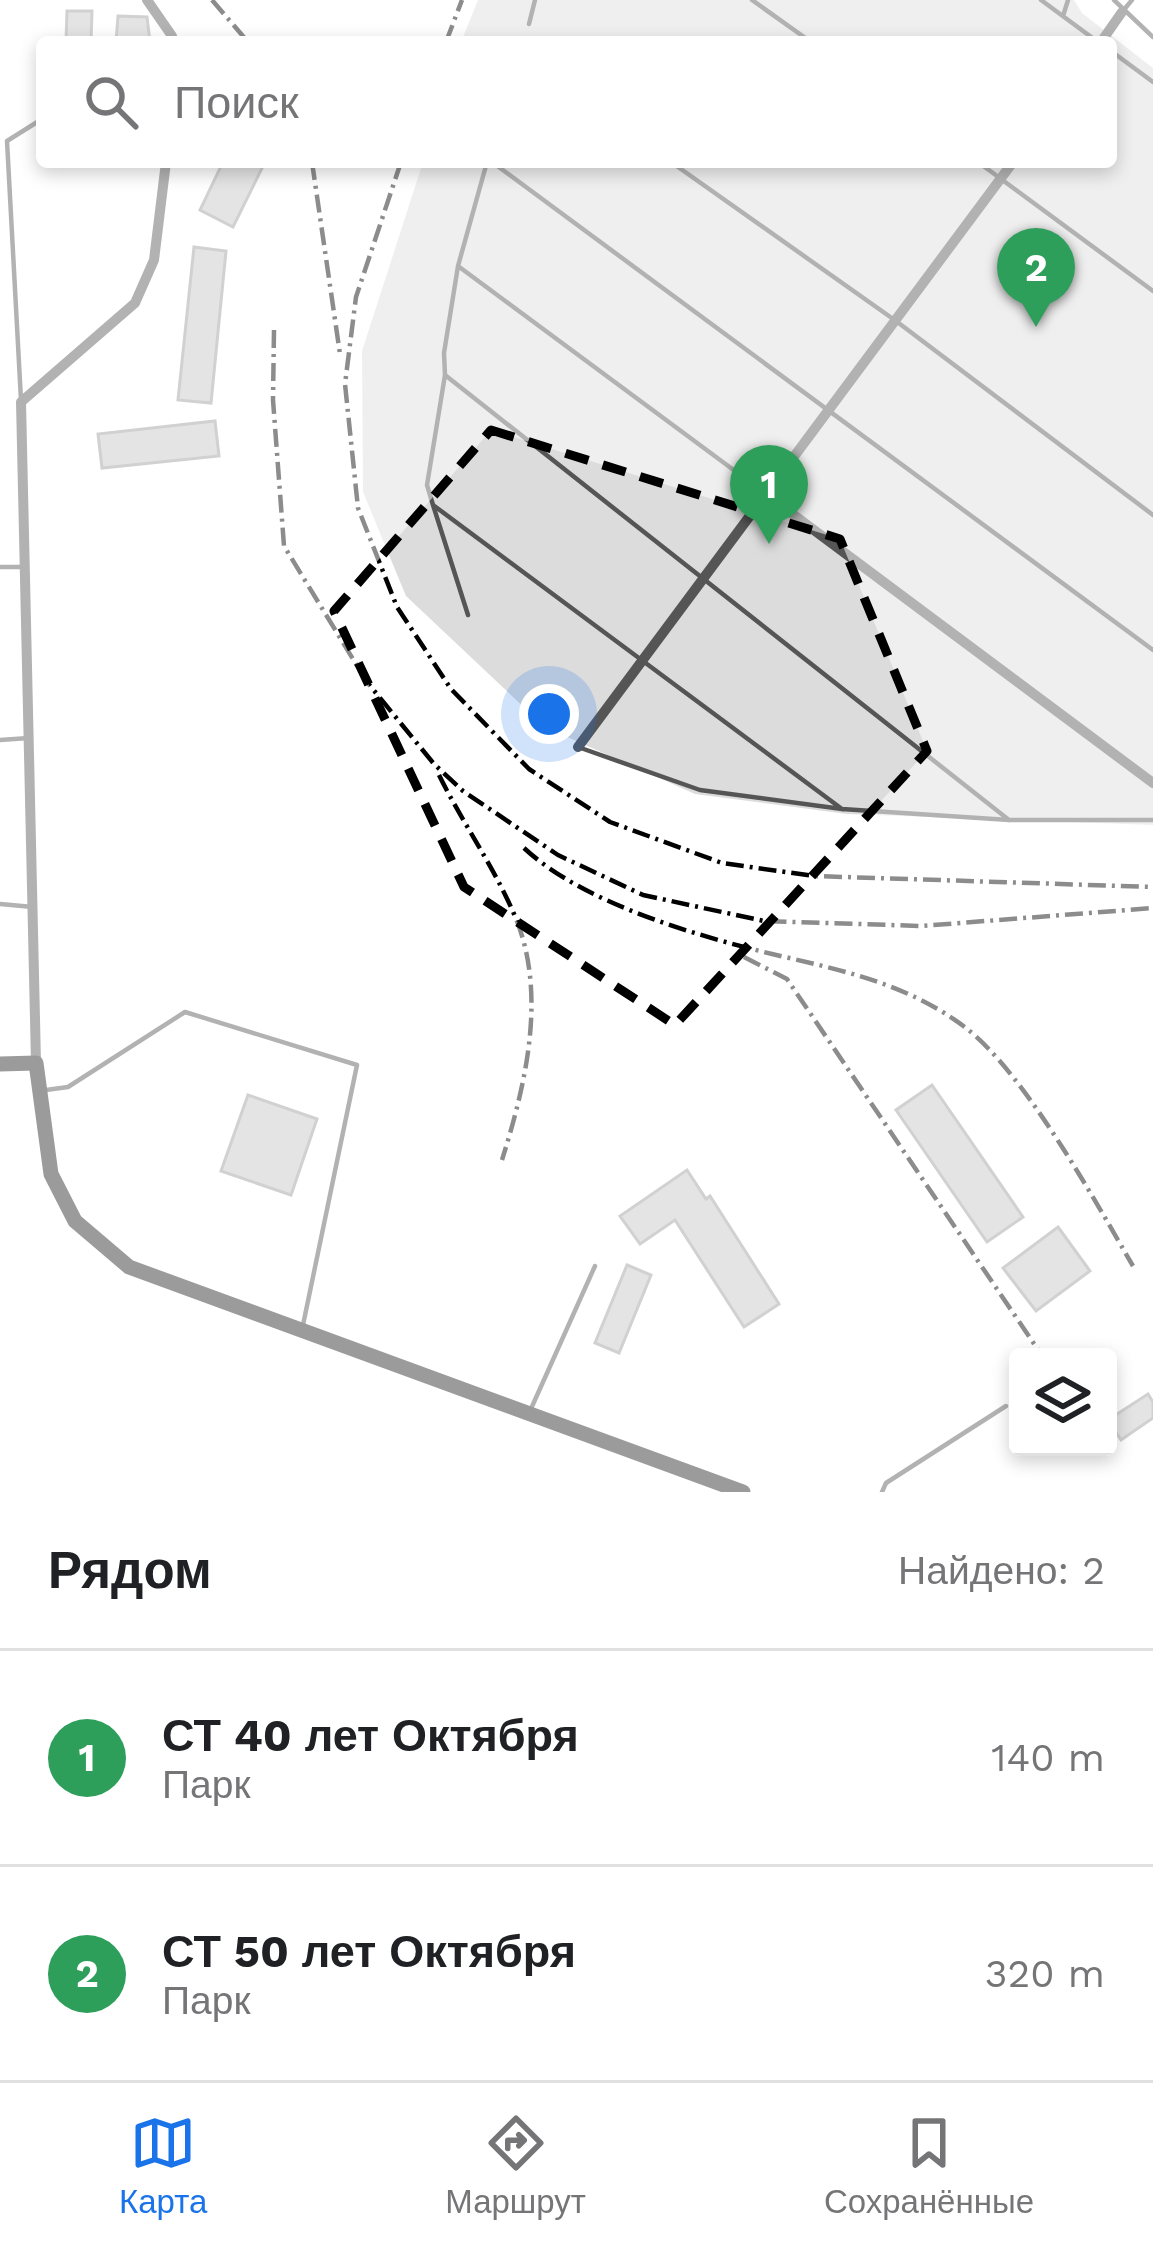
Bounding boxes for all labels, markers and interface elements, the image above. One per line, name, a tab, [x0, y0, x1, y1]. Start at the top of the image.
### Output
search box	[36, 36, 1117, 168]
icon: search	[78, 69, 144, 135]
text: Поиск	[174, 76, 299, 129]
pin: 2	[997, 228, 1075, 327]
pin: 1	[730, 445, 808, 544]
your location	[519, 684, 579, 744]
map controls	[1009, 1348, 1117, 1456]
button: layers	[1009, 1348, 1117, 1456]
text: Рядом	[48, 1541, 212, 1600]
text: Найдено: 2	[898, 1548, 1105, 1593]
text: СТ 40 лет Октября	[162, 1709, 579, 1762]
text: 1	[79, 1735, 95, 1780]
text: 140 m	[991, 1735, 1105, 1780]
text: Парк	[162, 1762, 250, 1807]
text: СТ 50 лет Октября	[162, 1925, 576, 1978]
text: 2	[75, 1951, 99, 1996]
text: 320 m	[985, 1951, 1105, 1996]
text: Парк	[162, 1978, 250, 2023]
tab: Карта	[119, 2110, 207, 2221]
tab: Маршрут	[445, 2110, 586, 2221]
tab: Сохранённые	[824, 2110, 1034, 2221]

